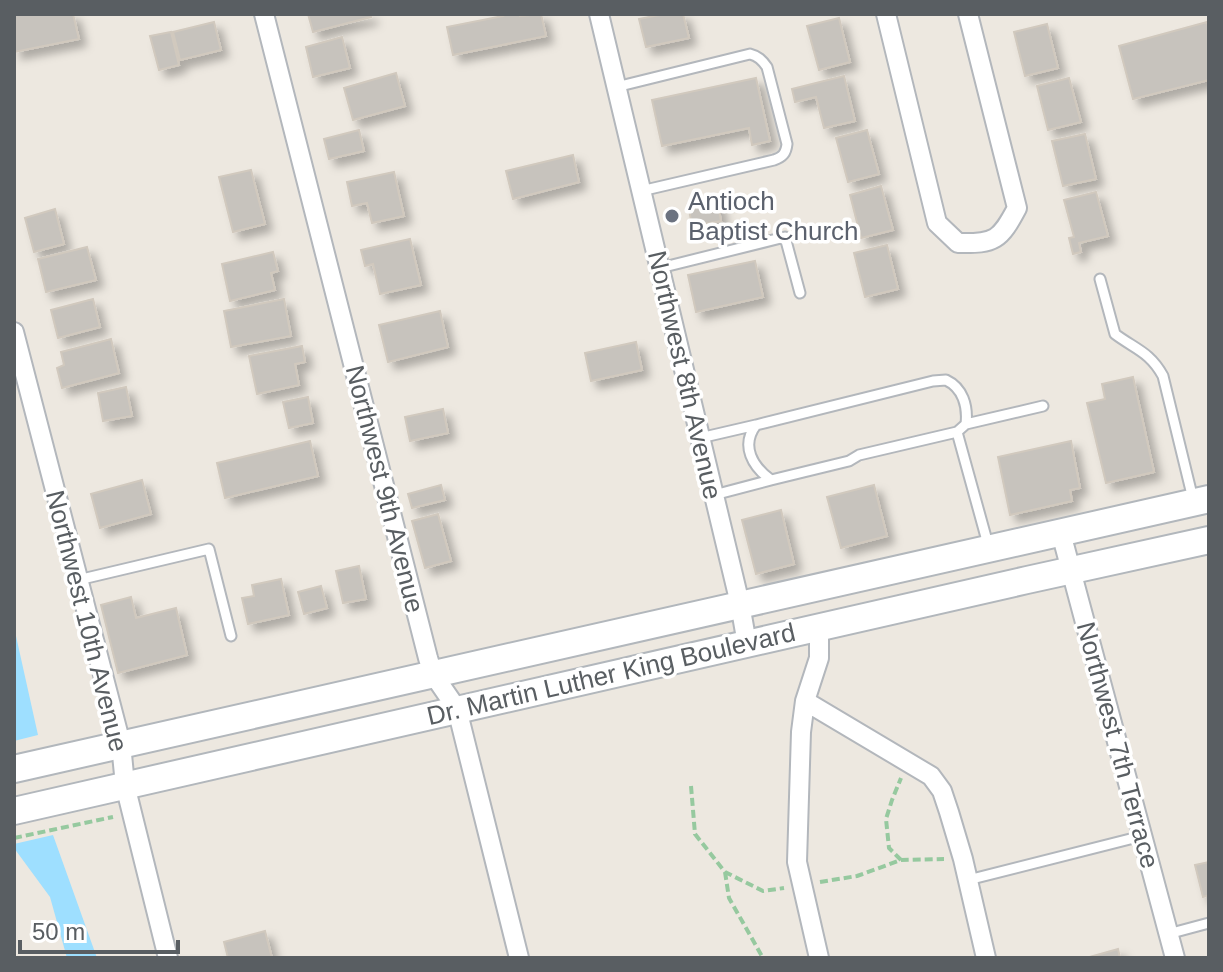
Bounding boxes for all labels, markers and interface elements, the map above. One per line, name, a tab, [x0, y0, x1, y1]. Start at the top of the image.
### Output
place label: Antioch Baptist Church	[688, 186, 859, 246]
marker: Antioch Baptist Church	[663, 207, 681, 225]
street label: Northwest 8th Avenue	[642, 248, 728, 502]
street label: Northwest 9th Avenue	[340, 362, 430, 616]
street label: Northwest 10th Avenue	[40, 487, 134, 755]
street label: Dr. Martin Luther King Boulevard	[424, 617, 798, 731]
street label: Northwest 7th Terrace	[1071, 619, 1165, 871]
scale bar	[20, 904, 178, 954]
text: 50 m	[32, 918, 85, 945]

